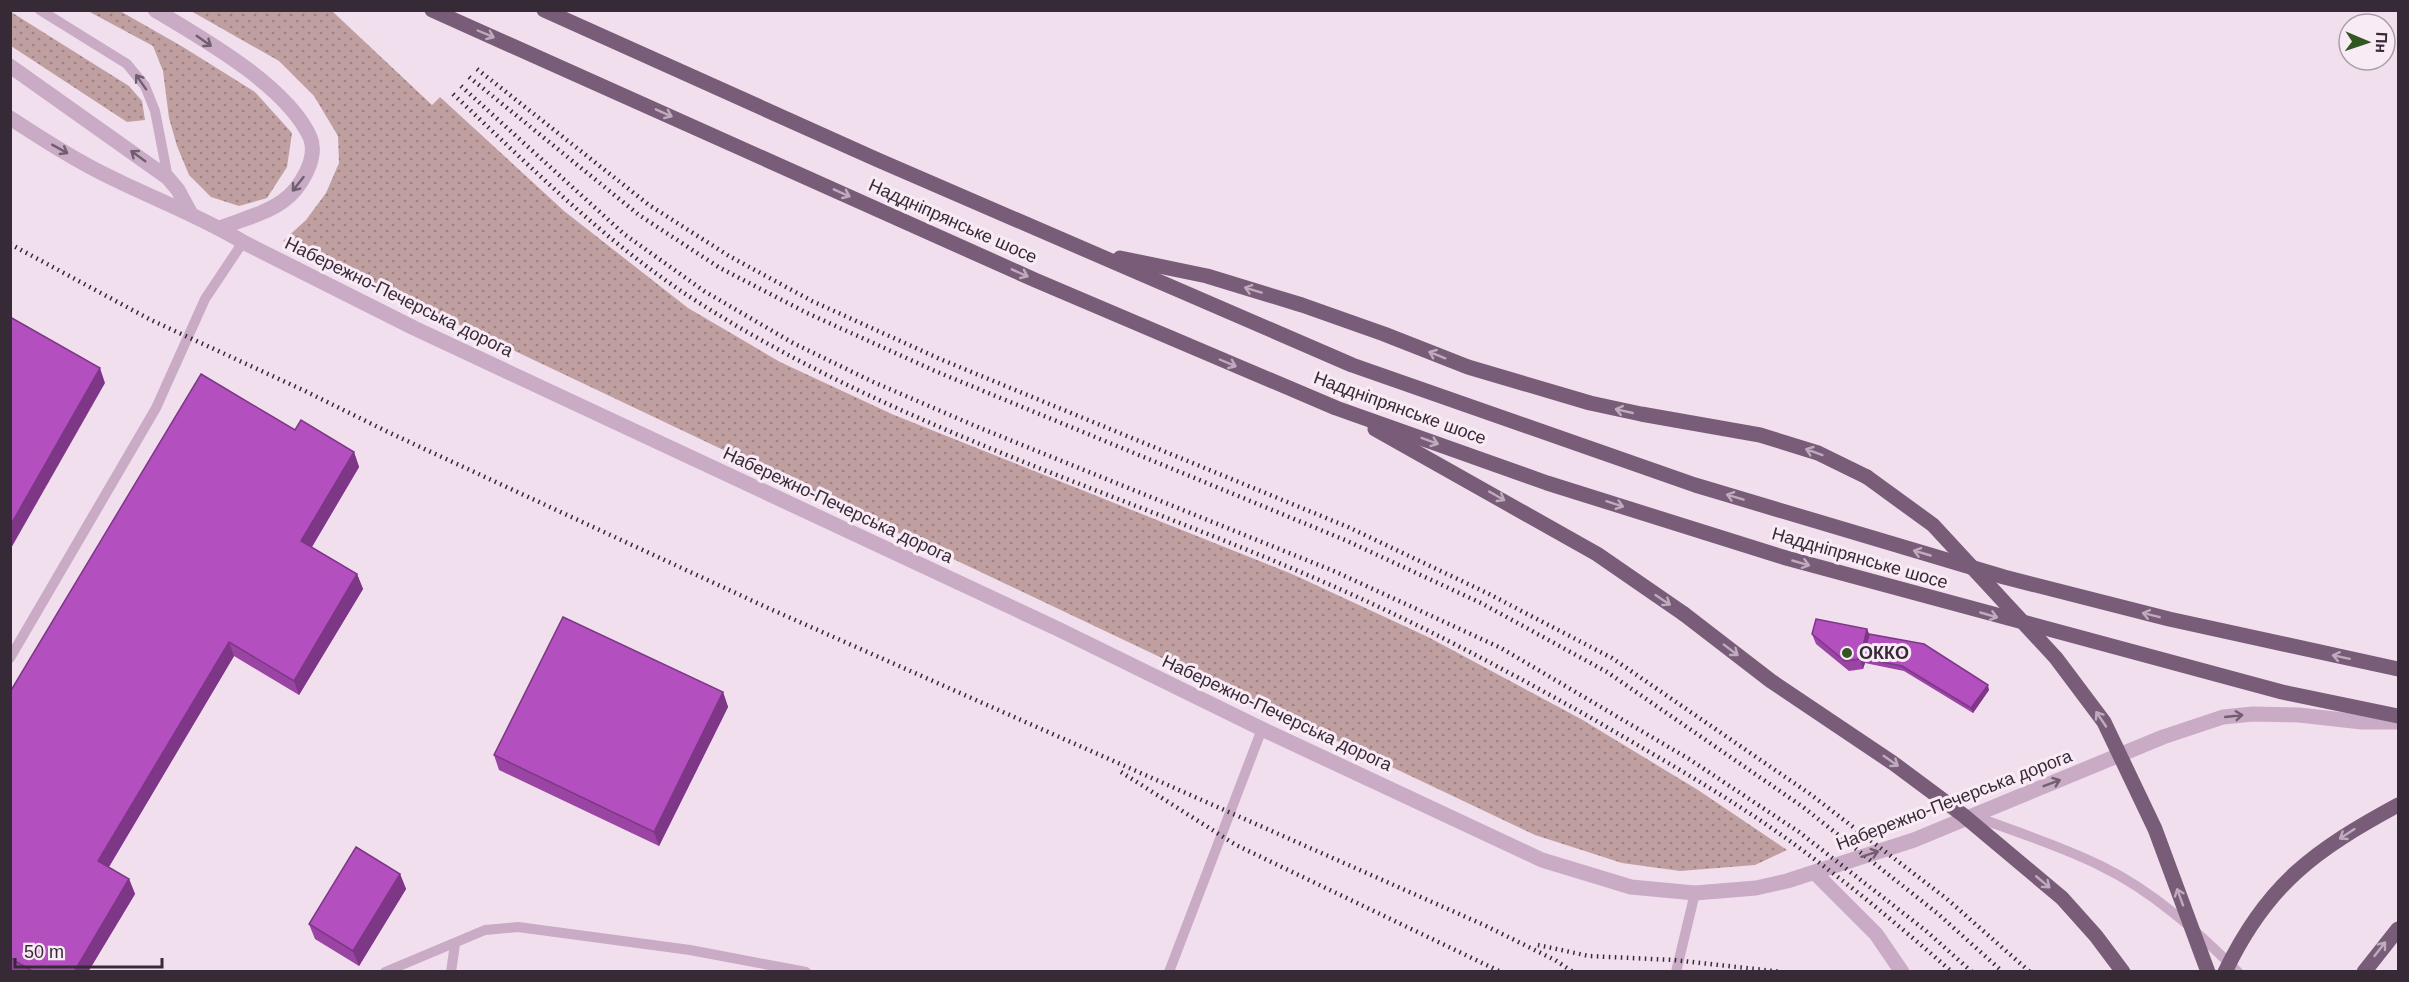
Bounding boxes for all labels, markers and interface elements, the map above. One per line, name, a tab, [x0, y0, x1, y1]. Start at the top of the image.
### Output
north arrow	[2337, 12, 2397, 72]
one-way arrow	[476, 29, 494, 40]
text: Пн	[2373, 32, 2390, 53]
one-way arrow	[196, 35, 212, 47]
one-way arrow	[135, 75, 147, 91]
one-way arrow	[654, 108, 672, 120]
one-way arrow	[51, 143, 68, 155]
one-way arrow	[131, 150, 147, 162]
street label: Наддніпрянське шосе	[866, 175, 1040, 267]
one-way arrow	[292, 176, 305, 192]
one-way arrow	[832, 188, 850, 199]
street label: Набережно-Печерська дорога	[282, 233, 517, 361]
one-way arrow	[1010, 268, 1028, 279]
one-way arrow	[1244, 284, 1263, 295]
one-way arrow	[1428, 348, 1447, 359]
one-way arrow	[1218, 357, 1236, 369]
street label: Наддніпрянське шосе	[1311, 367, 1489, 449]
one-way arrow	[1614, 404, 1633, 416]
one-way arrow	[1420, 437, 1439, 448]
street label: Набережно-Печерська дорога	[720, 443, 957, 568]
one-way arrow	[1805, 446, 1824, 457]
one-way arrow	[1488, 491, 1505, 503]
one-way arrow	[1726, 491, 1745, 502]
one-way arrow	[1605, 500, 1624, 511]
street label: Наддніпрянське шосе	[1770, 523, 1950, 593]
one-way arrow	[1913, 547, 1932, 558]
one-way arrow	[1791, 557, 1810, 569]
one-way arrow	[1654, 593, 1671, 606]
one-way arrow	[2142, 608, 2161, 620]
one-way arrow	[1979, 610, 1998, 621]
one-way arrow	[1722, 643, 1738, 656]
place label: ОККО	[1859, 643, 1909, 663]
marker: ОККО	[1840, 646, 1854, 660]
street label: Набережно-Печерська дорога	[1159, 651, 1396, 776]
one-way arrow	[2332, 651, 2351, 663]
one-way arrow	[2224, 710, 2243, 721]
one-way arrow	[2095, 711, 2107, 728]
street label: Набережно-Печерська дорога	[1833, 745, 2076, 854]
one-way arrow	[1882, 755, 1898, 767]
one-way arrow	[2042, 777, 2060, 788]
one-way arrow	[2339, 827, 2356, 840]
one-way arrow	[1860, 848, 1879, 859]
one-way arrow	[2035, 875, 2050, 889]
one-way arrow	[2174, 888, 2185, 907]
scale bar	[15, 931, 162, 969]
text: 50 m	[24, 942, 64, 962]
one-way arrow	[2374, 942, 2387, 958]

